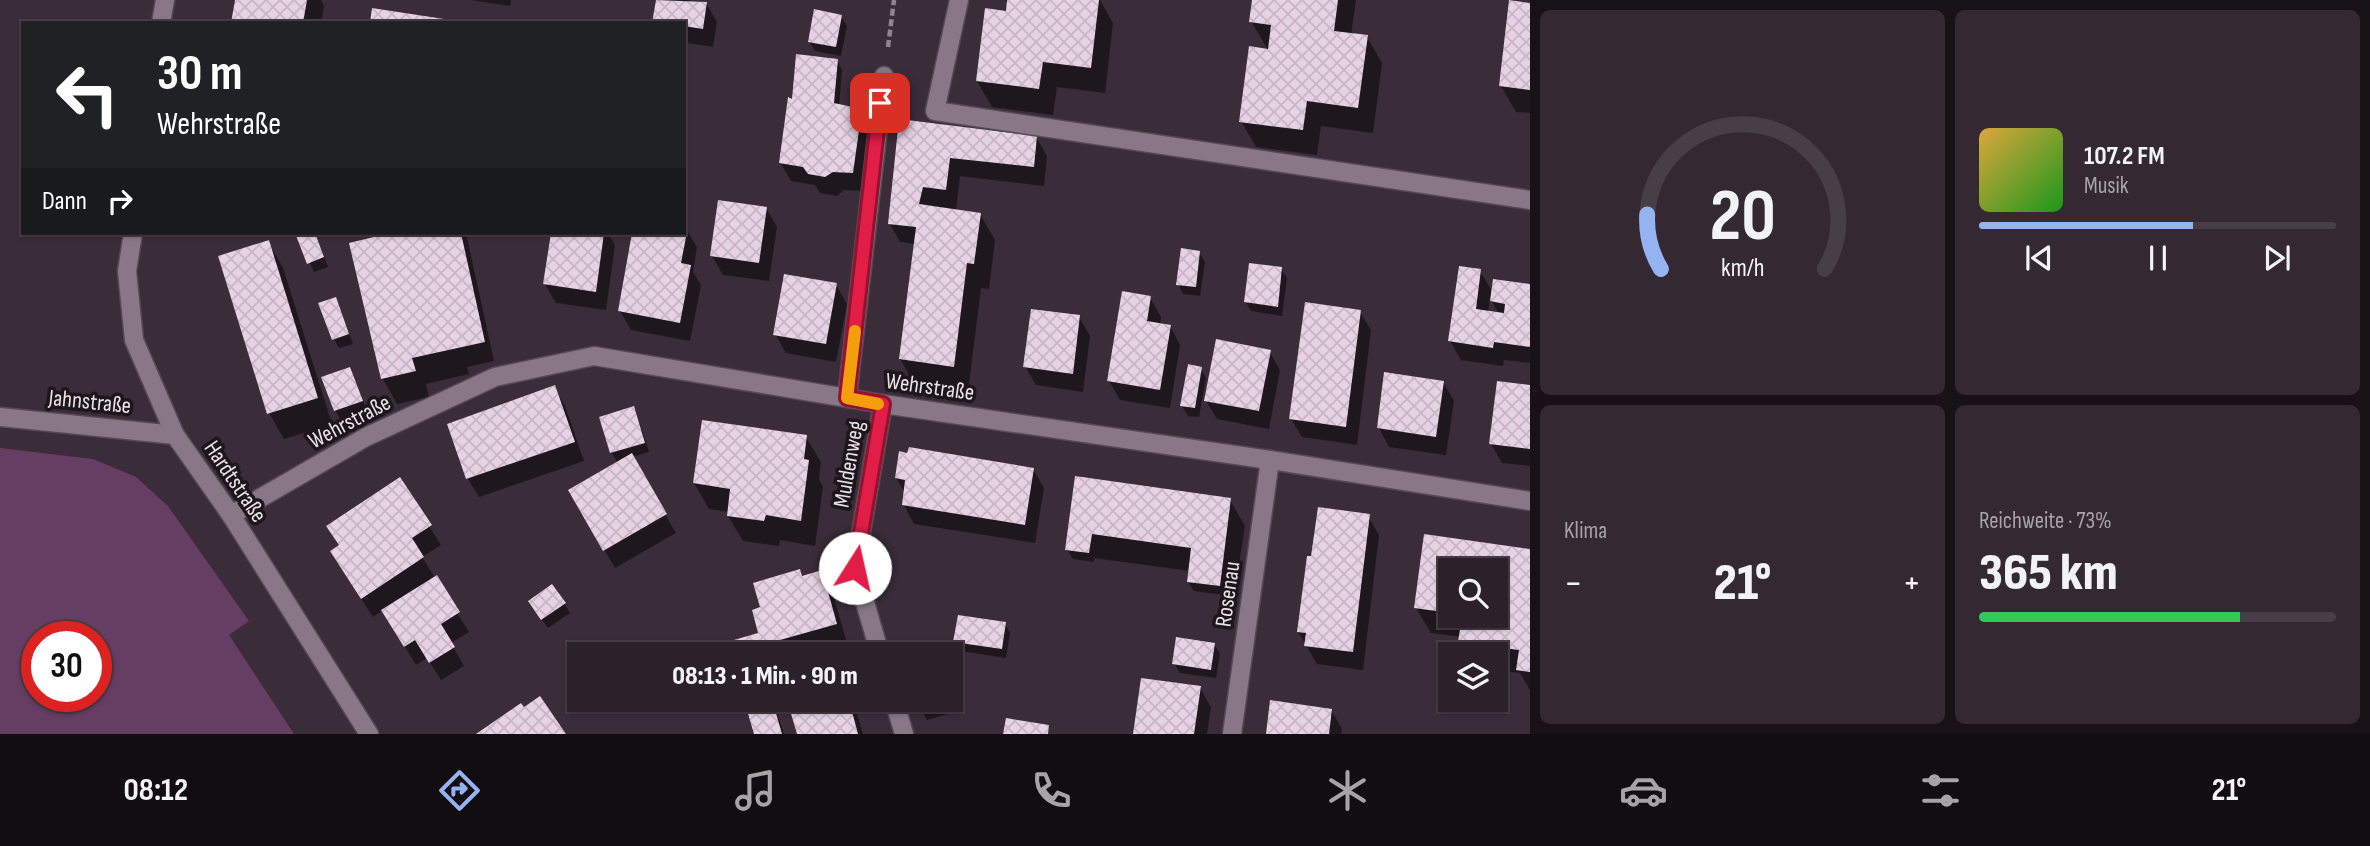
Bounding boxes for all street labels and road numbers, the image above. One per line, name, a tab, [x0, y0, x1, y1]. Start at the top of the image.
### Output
street label: Wehrstraße	[884, 367, 976, 407]
street label: Jahnstraße	[46, 384, 132, 420]
street label: Wehrstraße	[304, 389, 395, 455]
street label: Muldenweg	[828, 419, 870, 510]
street label: Hardtstraße	[198, 435, 273, 528]
street label: Rosenau	[1210, 560, 1246, 629]

